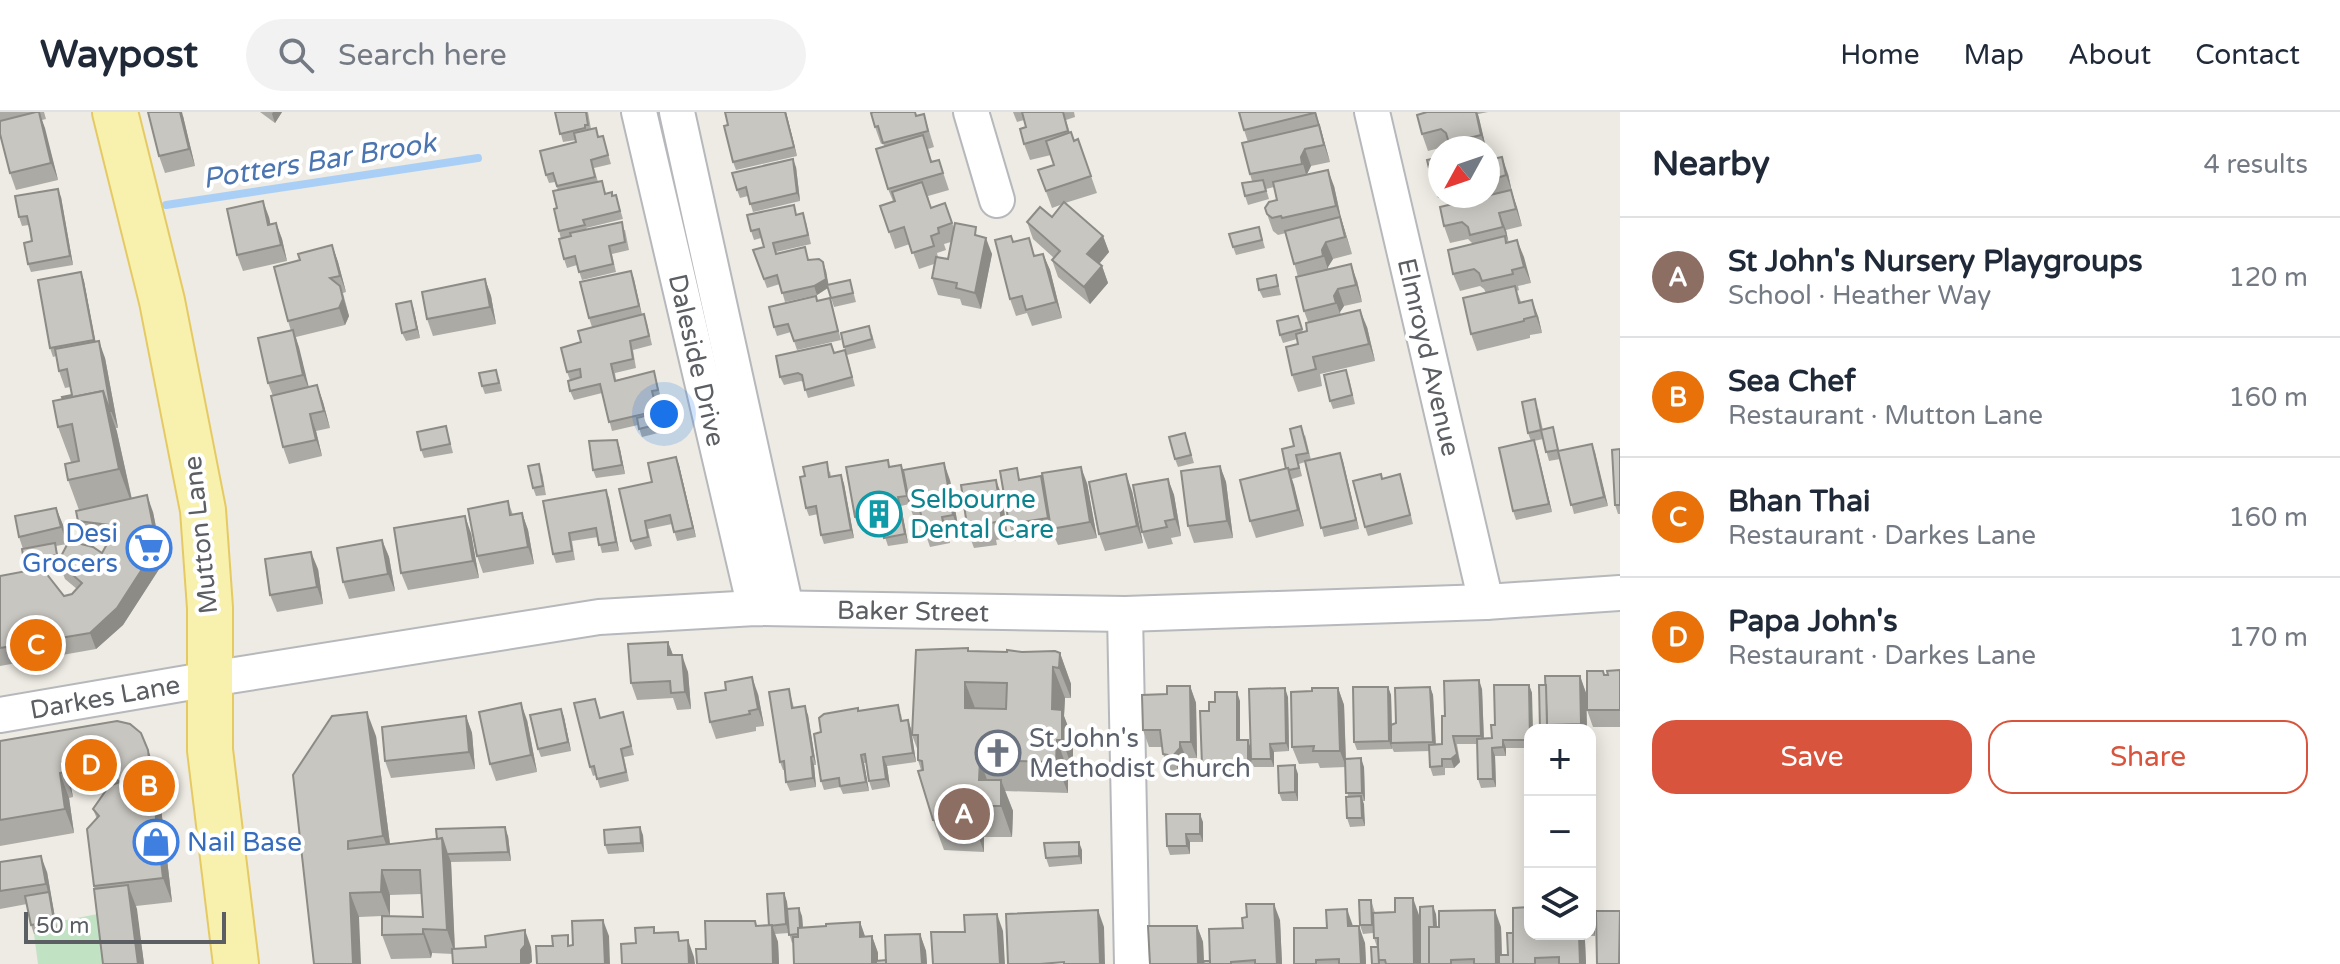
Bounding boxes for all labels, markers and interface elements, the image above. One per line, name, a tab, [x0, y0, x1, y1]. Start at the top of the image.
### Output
search box	[246, 19, 806, 91]
text: Waypost	[40, 32, 198, 78]
icon: search	[274, 33, 318, 77]
text: Search here	[338, 37, 507, 74]
text: Home	[1840, 38, 1920, 72]
text: Map	[1964, 38, 2024, 72]
text: About	[2068, 38, 2151, 72]
text: Contact	[2195, 38, 2300, 72]
water label: Potters Bar Brook	[200, 125, 440, 196]
north arrow	[1428, 136, 1500, 208]
text: Nearby	[1652, 144, 1770, 185]
text: 4 results	[2203, 149, 2308, 180]
text: St John's Nursery Playgroups	[1728, 243, 2143, 280]
street label: Elmroyd Avenue	[1391, 255, 1466, 459]
text: A	[1668, 262, 1688, 293]
text: 120 m	[2228, 262, 2308, 293]
street label: Daleside Drive	[662, 271, 731, 449]
text: School · Heather Way	[1728, 280, 1991, 311]
text: Sea Chef	[1728, 363, 1856, 400]
text: B	[1669, 382, 1687, 413]
text: 160 m	[2228, 382, 2308, 413]
your location	[644, 394, 684, 434]
text: Restaurant · Mutton Lane	[1728, 400, 2043, 431]
street label: Mutton Lane	[177, 454, 224, 616]
text: Bhan Thai	[1728, 483, 1870, 520]
place label: Selbourne Dental Care	[910, 484, 1054, 545]
building icon: Selbourne Dental Care	[855, 490, 903, 538]
text: C	[1669, 502, 1687, 533]
text: 160 m	[2228, 502, 2308, 533]
place label: Desi Grocers	[22, 518, 118, 579]
text: Restaurant · Darkes Lane	[1728, 520, 2036, 551]
supermarket icon: Desi Grocers	[125, 524, 173, 572]
street label: Baker Street	[837, 595, 989, 628]
text: Papa John's	[1728, 603, 1898, 640]
pin: C	[10, 615, 62, 675]
text: D	[1668, 622, 1688, 653]
text: 170 m	[2228, 622, 2308, 653]
text: Restaurant · Darkes Lane	[1728, 640, 2036, 671]
street label: Darkes Lane	[28, 669, 183, 726]
button: Save	[1652, 720, 1972, 794]
button: Share	[1988, 720, 2308, 794]
place label: St John's Methodist Church	[1029, 723, 1251, 784]
map controls	[1524, 724, 1596, 940]
button: +	[1524, 724, 1596, 796]
church icon: St John's Methodist Church	[974, 729, 1022, 777]
pin: D	[65, 735, 117, 795]
pin: B	[123, 756, 175, 816]
pin: A	[938, 784, 990, 844]
button: −	[1524, 796, 1596, 868]
shop icon: Nail Base	[132, 818, 180, 866]
place label: Nail Base	[187, 827, 302, 858]
button: layers	[1524, 868, 1596, 940]
scale bar	[24, 908, 226, 944]
text: 50 m	[36, 913, 90, 939]

